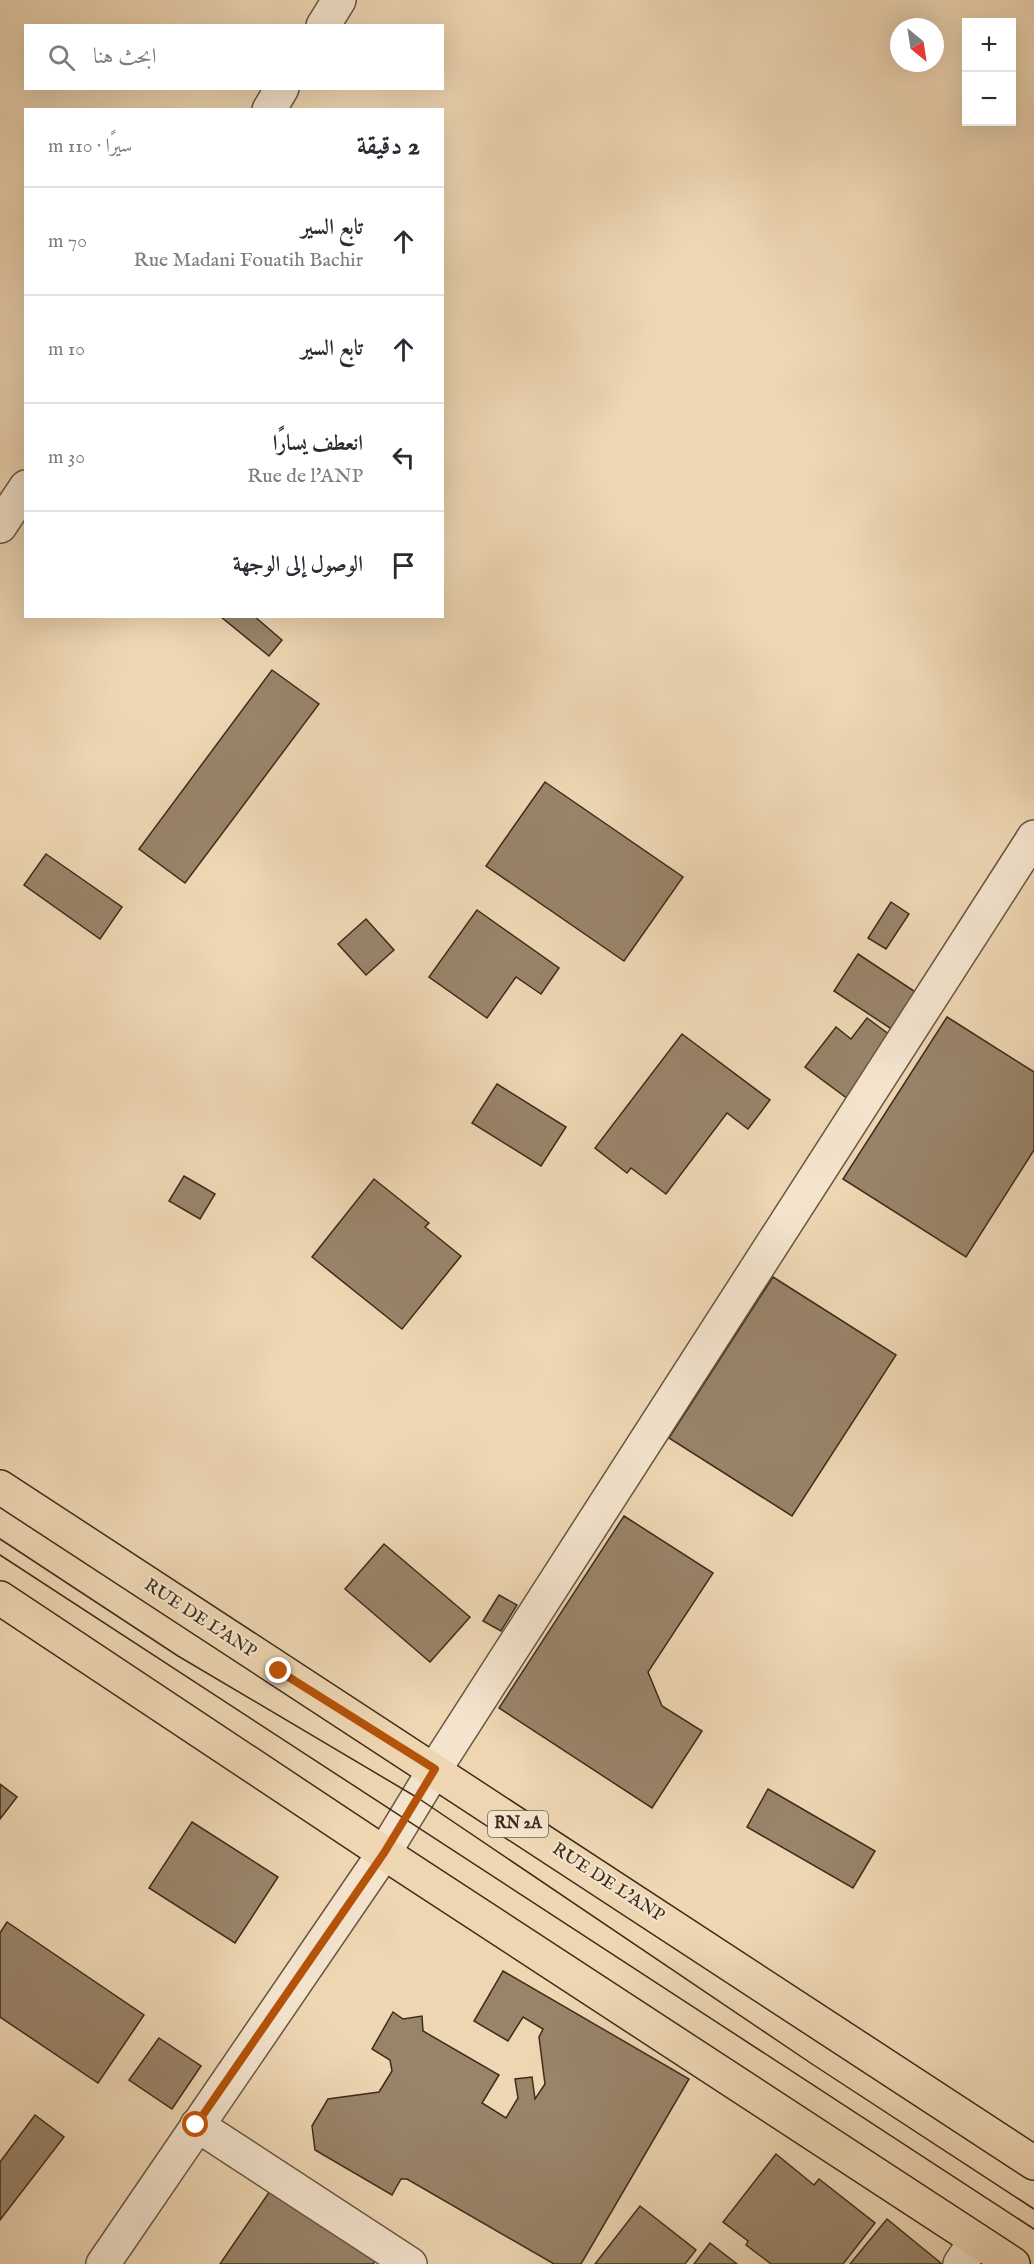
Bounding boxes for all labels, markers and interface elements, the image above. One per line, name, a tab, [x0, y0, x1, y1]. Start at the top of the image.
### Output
north arrow	[890, 18, 944, 72]
map controls	[962, 18, 1016, 126]
button: +	[962, 18, 1016, 72]
search box	[24, 24, 444, 90]
icon: search	[45, 41, 78, 74]
text: ابحث هنا	[93, 43, 156, 71]
button: −	[962, 72, 1016, 126]
text: 2 دقيقة	[357, 130, 420, 163]
text: سيرًا · 110 m	[48, 134, 132, 159]
text: تابع السير	[301, 214, 363, 242]
icon: ahead	[387, 225, 420, 258]
text: 70 m	[48, 229, 87, 254]
text: Rue Madani Fouatih Bachir	[134, 248, 363, 273]
icon: ahead	[387, 333, 420, 366]
text: تابع السير	[301, 335, 363, 363]
text: 10 m	[48, 337, 85, 362]
text: انعطف يسارًا	[273, 430, 363, 458]
icon: left	[387, 441, 420, 474]
text: 30 m	[48, 445, 85, 470]
text: Rue de l'ANP	[247, 464, 363, 489]
icon: arrive	[387, 549, 420, 582]
text: الوصول إلى الوجهة	[233, 551, 363, 579]
street label: RUE DE L'ANP	[140, 1574, 260, 1664]
route end	[265, 1657, 291, 1683]
road number: RN 2A	[488, 1811, 548, 1837]
street label: RUE DE L'ANP	[548, 1838, 668, 1928]
route start	[182, 2111, 208, 2137]

